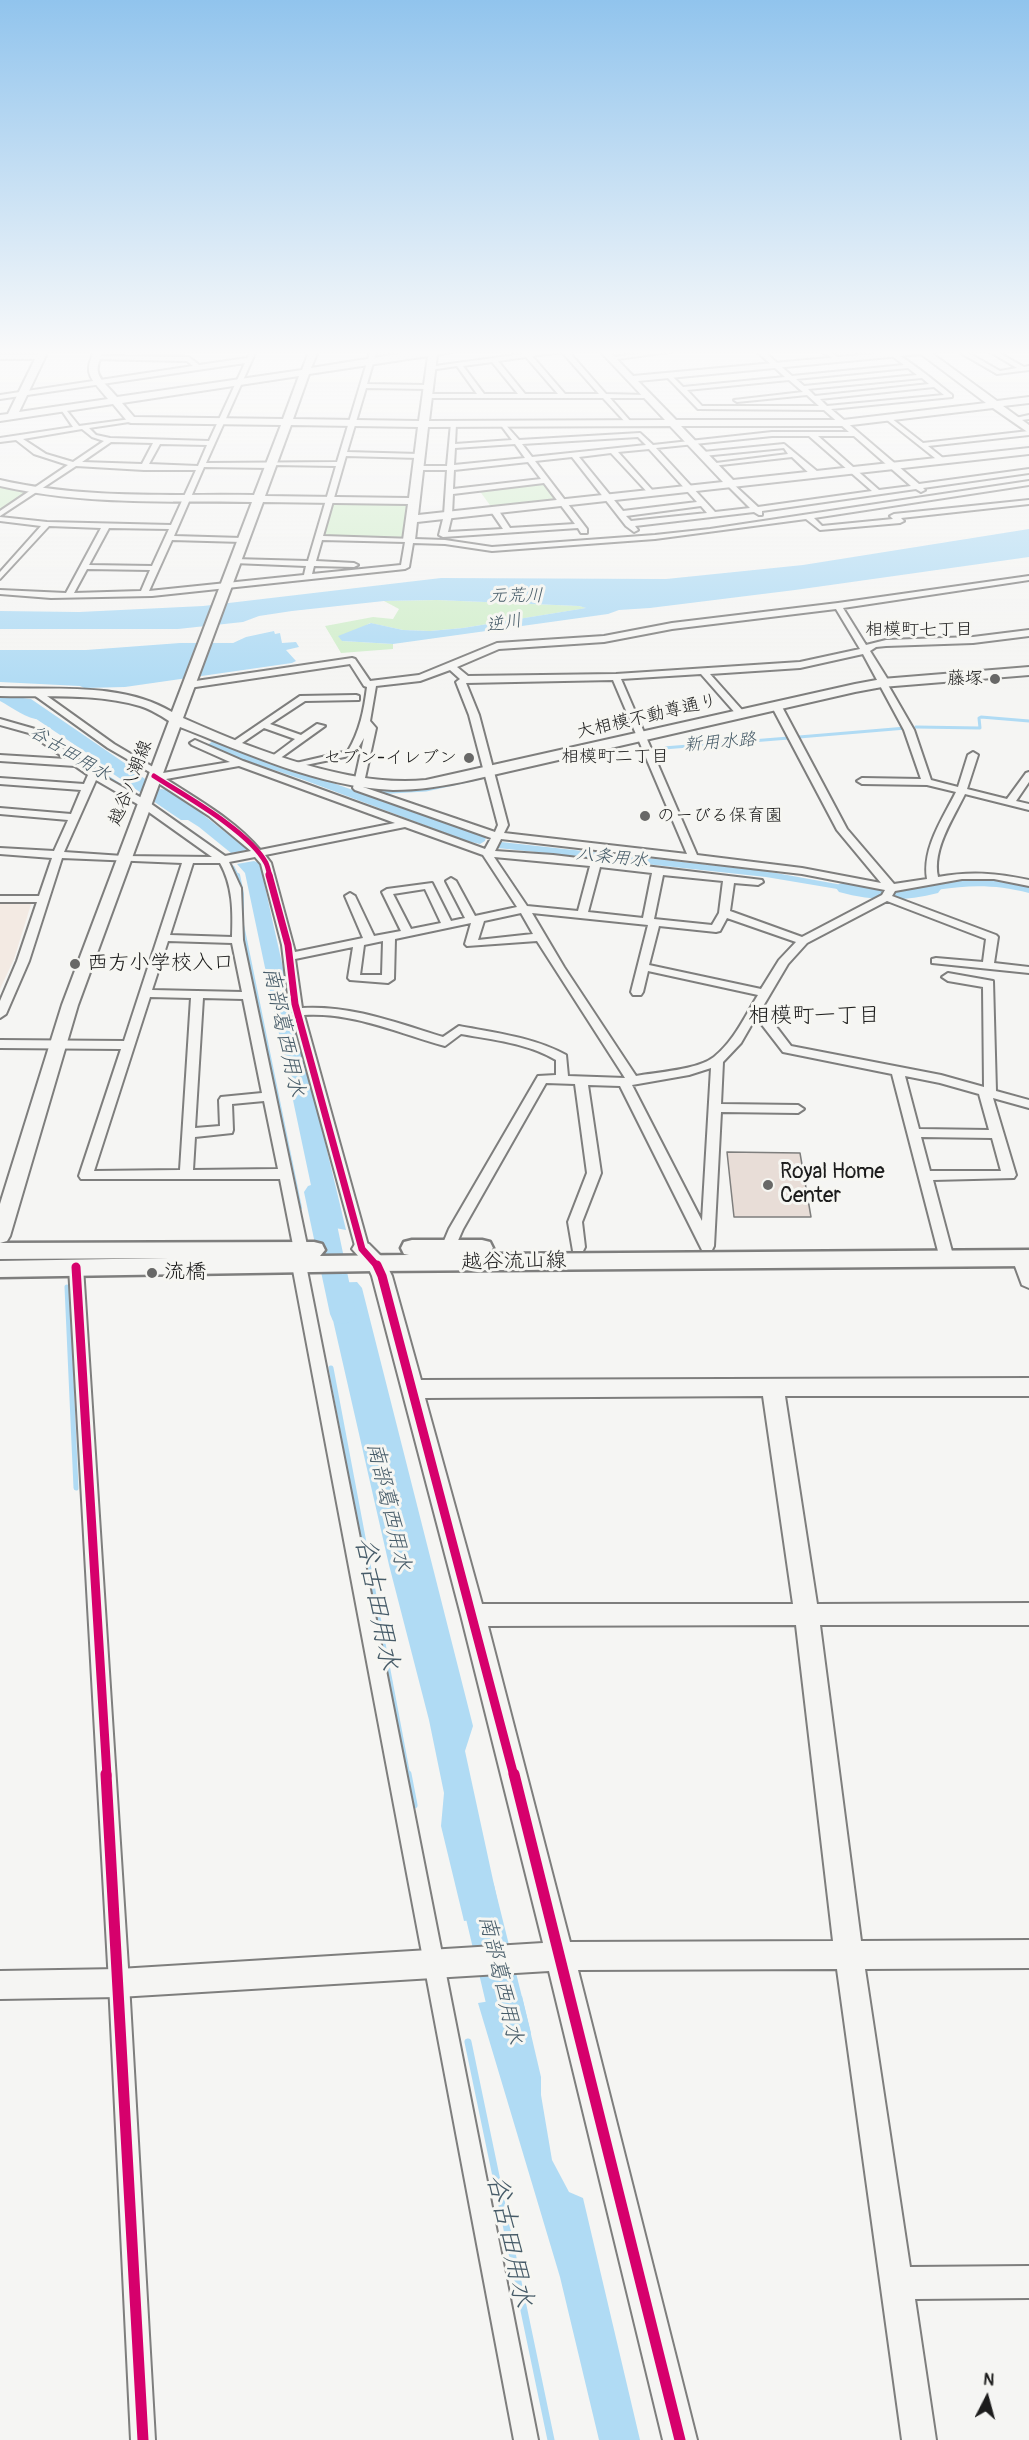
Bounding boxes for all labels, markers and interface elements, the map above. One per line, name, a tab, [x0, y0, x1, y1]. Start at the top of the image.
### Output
water label: 元荒川	[489, 585, 543, 607]
water label: 逆川	[484, 610, 524, 638]
district label: 相模町七丁目	[865, 619, 973, 641]
place label: 藤塚	[947, 668, 983, 690]
marker: 藤塚	[988, 672, 1002, 686]
street label: 大相模不動尊通り	[574, 690, 720, 744]
water label: 谷古田用水	[26, 722, 114, 786]
water label: 新用水路	[683, 729, 757, 757]
street label: 越谷八潮線	[105, 737, 157, 829]
district label: 相模町二丁目	[561, 746, 669, 768]
place label: セブン-イレブン	[323, 747, 457, 769]
marker: セブン-イレブン	[462, 751, 476, 765]
place label: のーびる保育園	[657, 805, 783, 827]
marker: のーびる保育園	[638, 809, 652, 823]
water label: 八条用水	[575, 843, 649, 873]
place label: 西方小学校入口	[87, 951, 234, 977]
marker: 西方小学校入口	[68, 957, 82, 971]
water label: 南部葛西用水	[256, 965, 310, 1099]
district label: 相模町一丁目	[748, 1003, 880, 1029]
place label: Royal Home Center	[780, 1160, 885, 1210]
marker: Royal Home Center	[761, 1178, 775, 1192]
street label: 越谷流山線	[461, 1248, 567, 1276]
place label: 流橋	[164, 1260, 206, 1286]
marker: 流橋	[145, 1266, 159, 1280]
water label: 南部葛西用水	[360, 1440, 416, 1574]
water label: 谷古田用水	[347, 1535, 405, 1673]
water label: 南部葛西用水	[472, 1913, 528, 2047]
water label: 谷古田用水	[479, 2172, 539, 2310]
north arrow	[957, 2368, 1017, 2428]
text: N	[982, 2370, 995, 2391]

